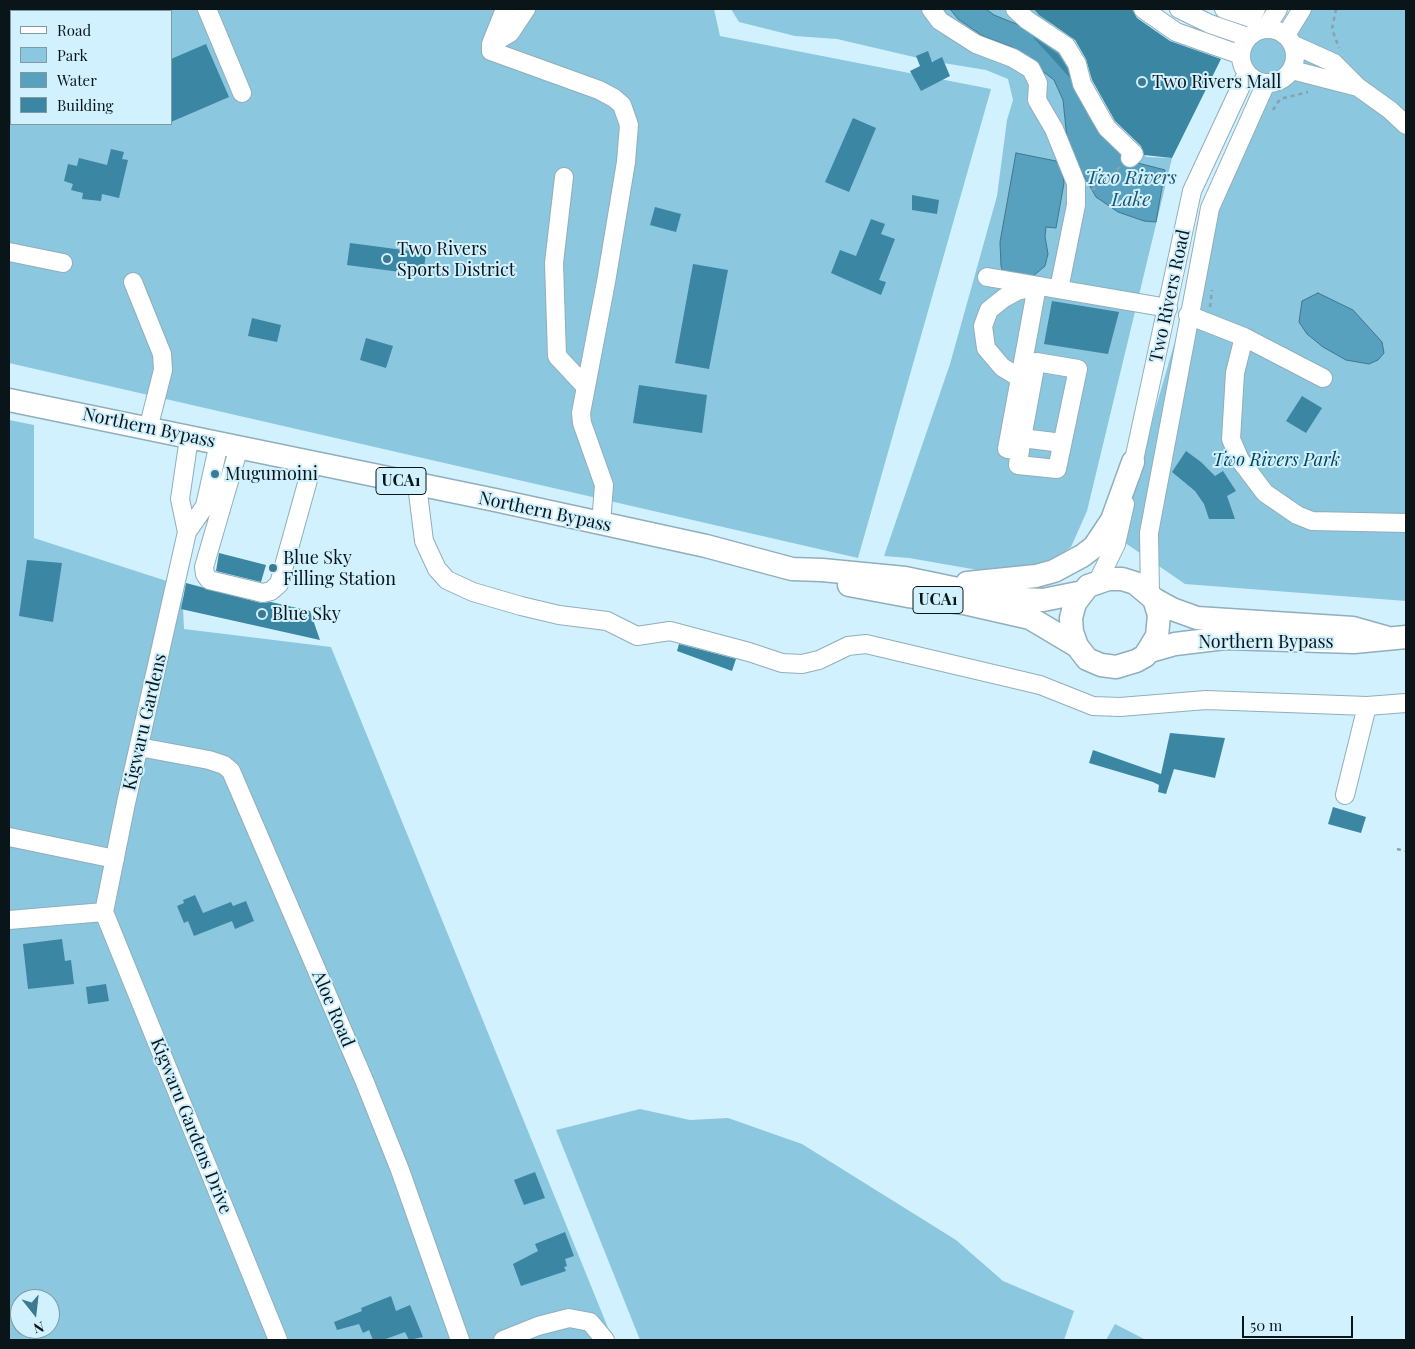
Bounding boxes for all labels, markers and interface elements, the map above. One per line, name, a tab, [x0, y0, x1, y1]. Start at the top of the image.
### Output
legend	[10, 10, 172, 125]
text: Road	[57, 20, 91, 40]
text: Park	[57, 45, 88, 65]
text: Water	[57, 70, 97, 90]
place label: Two Rivers Mall	[1152, 71, 1281, 93]
marker: Two Rivers Mall	[1136, 76, 1148, 88]
text: Building	[57, 95, 113, 115]
water label: Two Rivers Lake	[1085, 167, 1177, 211]
street label: Two Rivers Road	[1145, 228, 1195, 364]
place label: Two Rivers Sports District	[397, 238, 515, 280]
marker: Two Rivers Sports District	[381, 253, 393, 265]
street label: Northern Bypass	[81, 403, 217, 453]
park label: Two Rivers Park	[1212, 449, 1340, 471]
place label: Mugumoini	[225, 463, 318, 485]
marker: Mugumoini	[209, 468, 221, 480]
road number: UCA1	[376, 468, 426, 494]
street label: Northern Bypass	[477, 487, 613, 537]
place label: Blue Sky Filling Station	[283, 547, 396, 590]
marker: Blue Sky Filling Station	[267, 562, 279, 574]
road number: UCA1	[913, 586, 963, 614]
place label: Blue Sky	[272, 603, 341, 625]
marker: Blue Sky	[256, 608, 268, 620]
street label: Northern Bypass	[1198, 631, 1334, 653]
street label: Kigwaru Gardens	[119, 652, 171, 792]
street label: Aloe Road	[307, 968, 359, 1050]
street label: Kigwaru Gardens Drive	[146, 1035, 236, 1217]
north arrow	[10, 1289, 60, 1339]
scale bar	[1245, 1306, 1356, 1338]
text: 50 m	[1250, 1315, 1282, 1335]
text: N	[32, 1317, 46, 1338]

